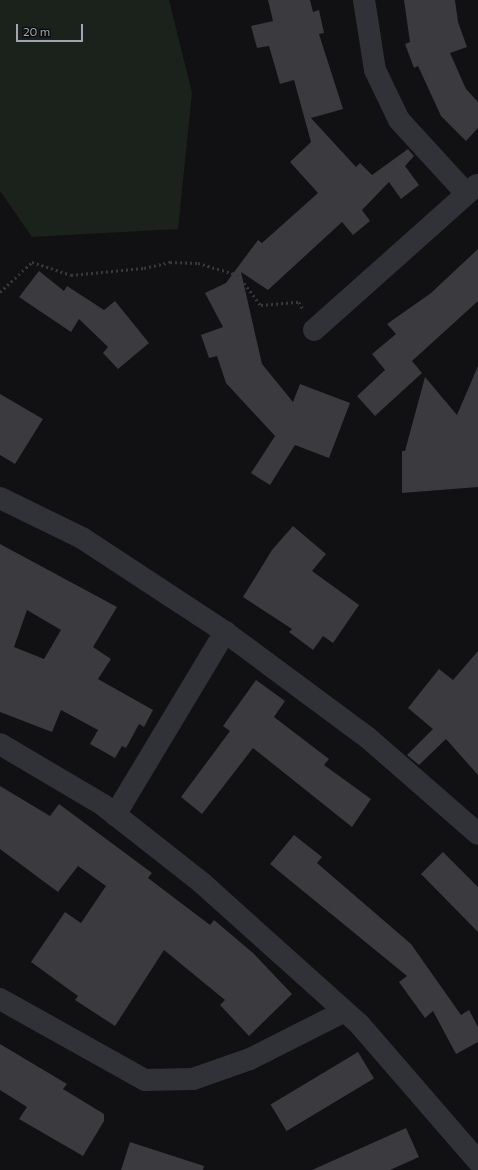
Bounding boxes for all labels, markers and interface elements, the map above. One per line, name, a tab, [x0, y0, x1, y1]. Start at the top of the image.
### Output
scale bar	[18, 16, 85, 42]
text: 20 m	[23, 24, 50, 38]

